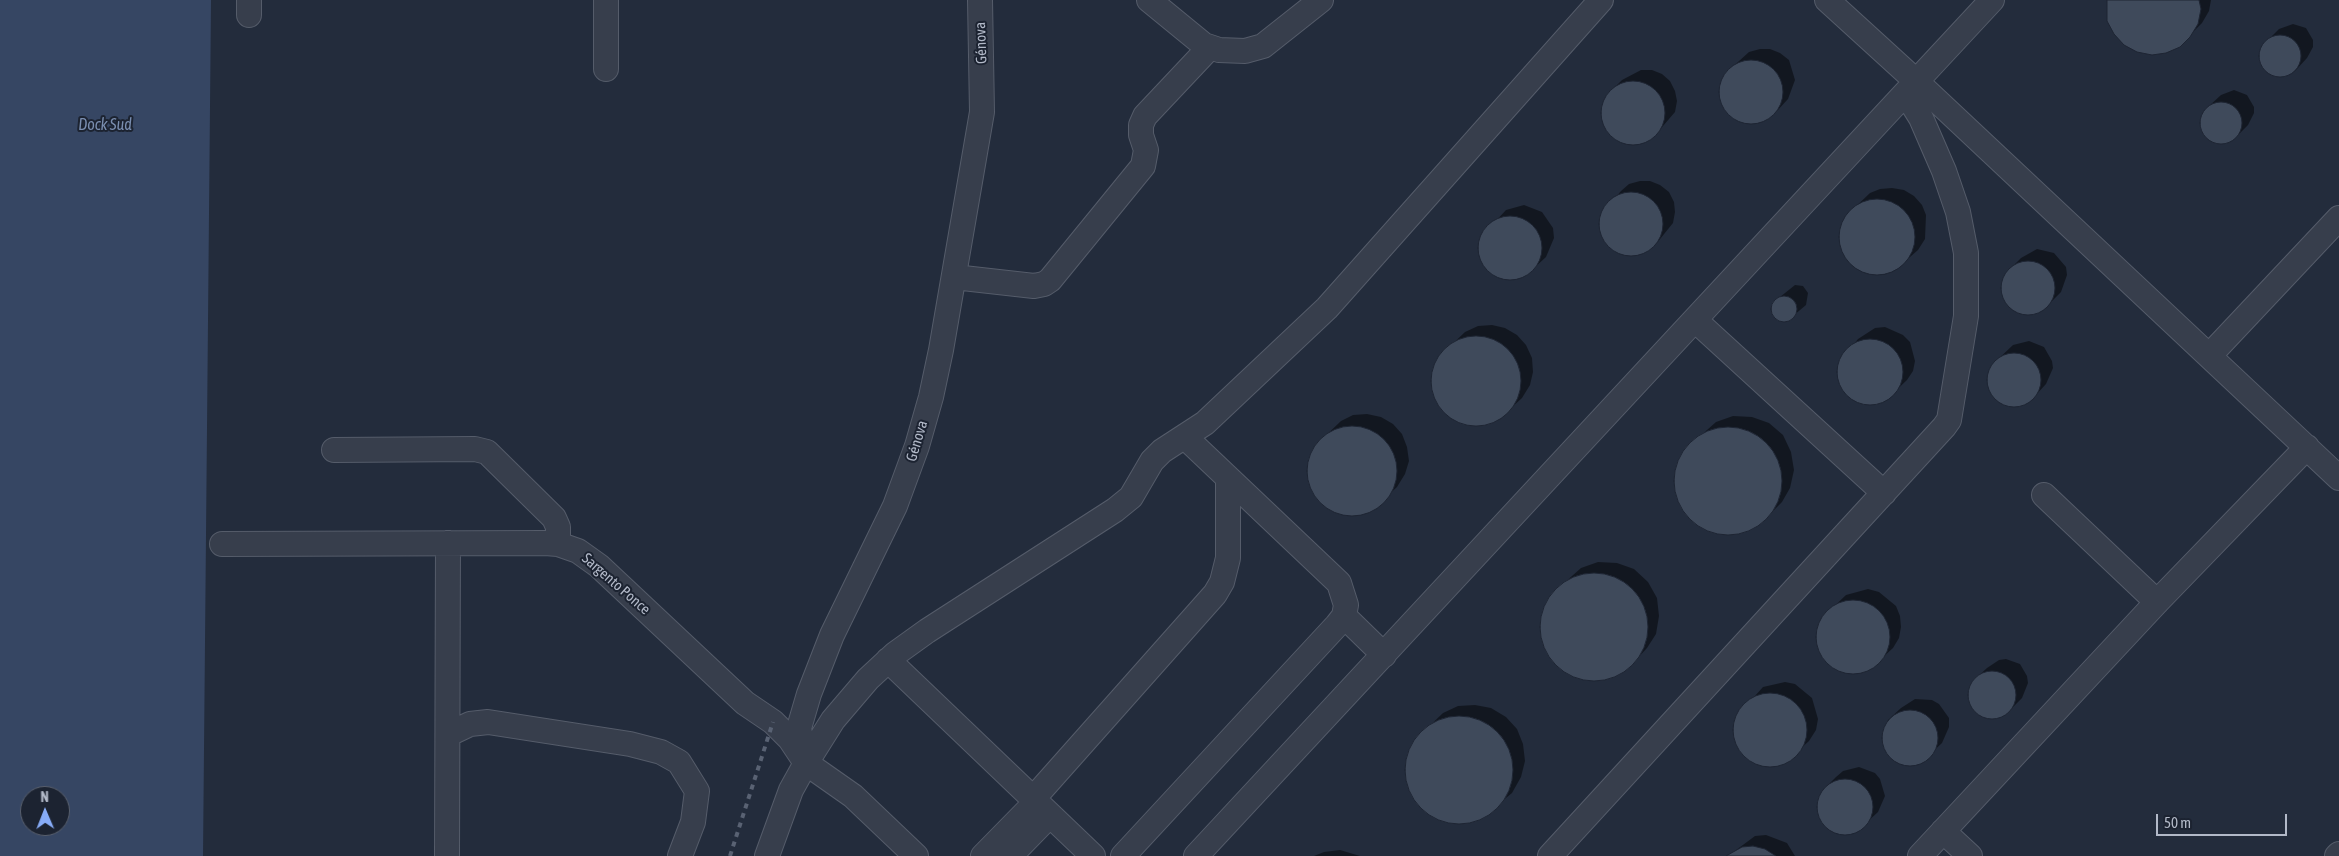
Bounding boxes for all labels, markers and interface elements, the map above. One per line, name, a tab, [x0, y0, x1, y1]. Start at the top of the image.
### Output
street label: Génova	[971, 22, 991, 64]
water label: Dock Sud	[78, 115, 132, 135]
street label: Génova	[902, 418, 932, 464]
street label: Sargento Ponce	[578, 549, 654, 619]
north arrow	[20, 786, 70, 836]
text: N	[40, 789, 49, 805]
scale bar	[2159, 804, 2290, 836]
text: 50 m	[2164, 814, 2191, 831]

